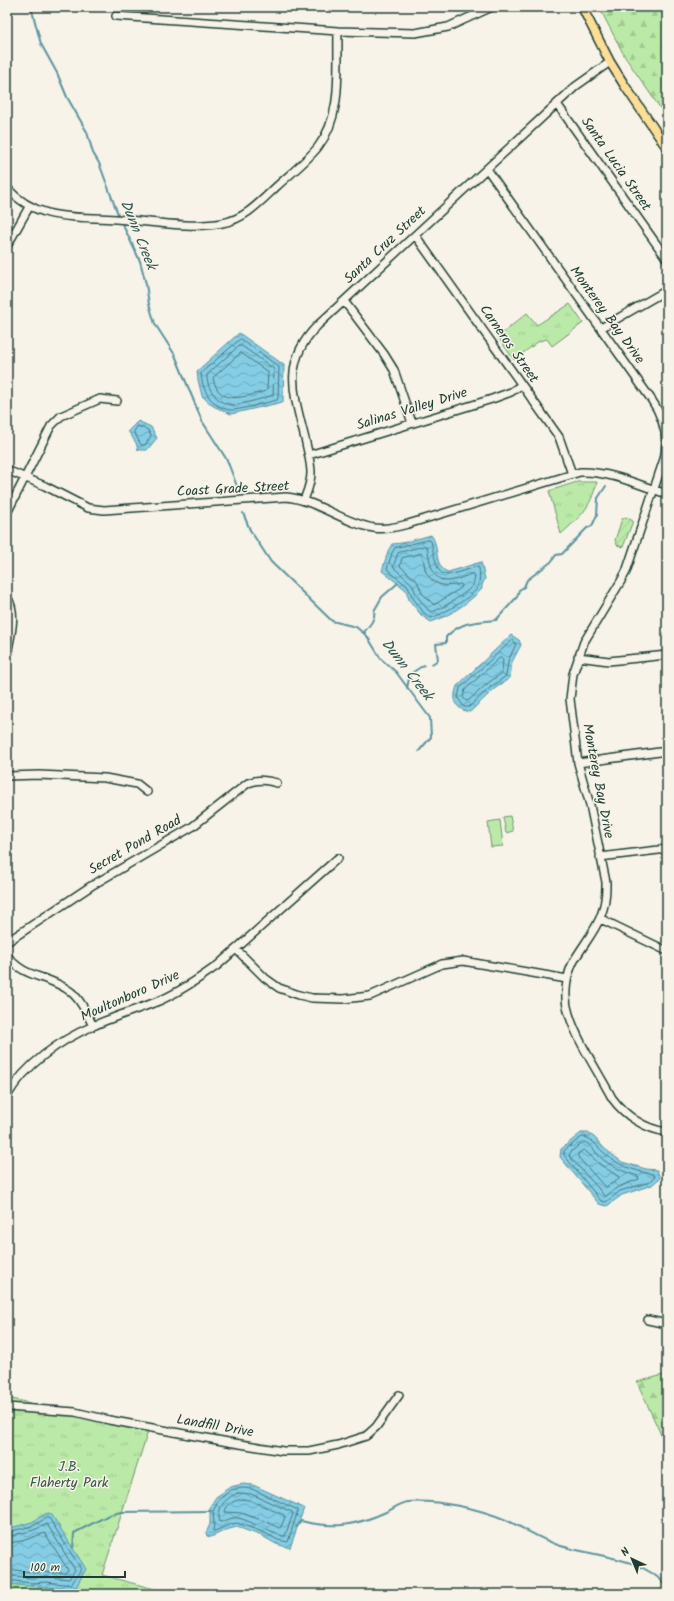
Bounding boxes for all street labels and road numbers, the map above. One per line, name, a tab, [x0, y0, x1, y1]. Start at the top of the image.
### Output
street label: Santa Lucia Street	[575, 112, 657, 216]
street label: Santa Cruz Street	[339, 200, 432, 289]
street label: Monterey Bay Drive	[564, 261, 651, 369]
street label: Carneros Street	[474, 300, 545, 388]
street label: Salinas Valley Drive	[354, 381, 471, 436]
street label: Coast Grade Street	[176, 475, 290, 503]
street label: Monterey Bay Drive	[576, 722, 620, 841]
street label: Secret Pond Road	[84, 809, 186, 881]
street label: Moultonboro Drive	[77, 964, 184, 1028]
street label: Landfill Drive	[175, 1408, 256, 1444]

